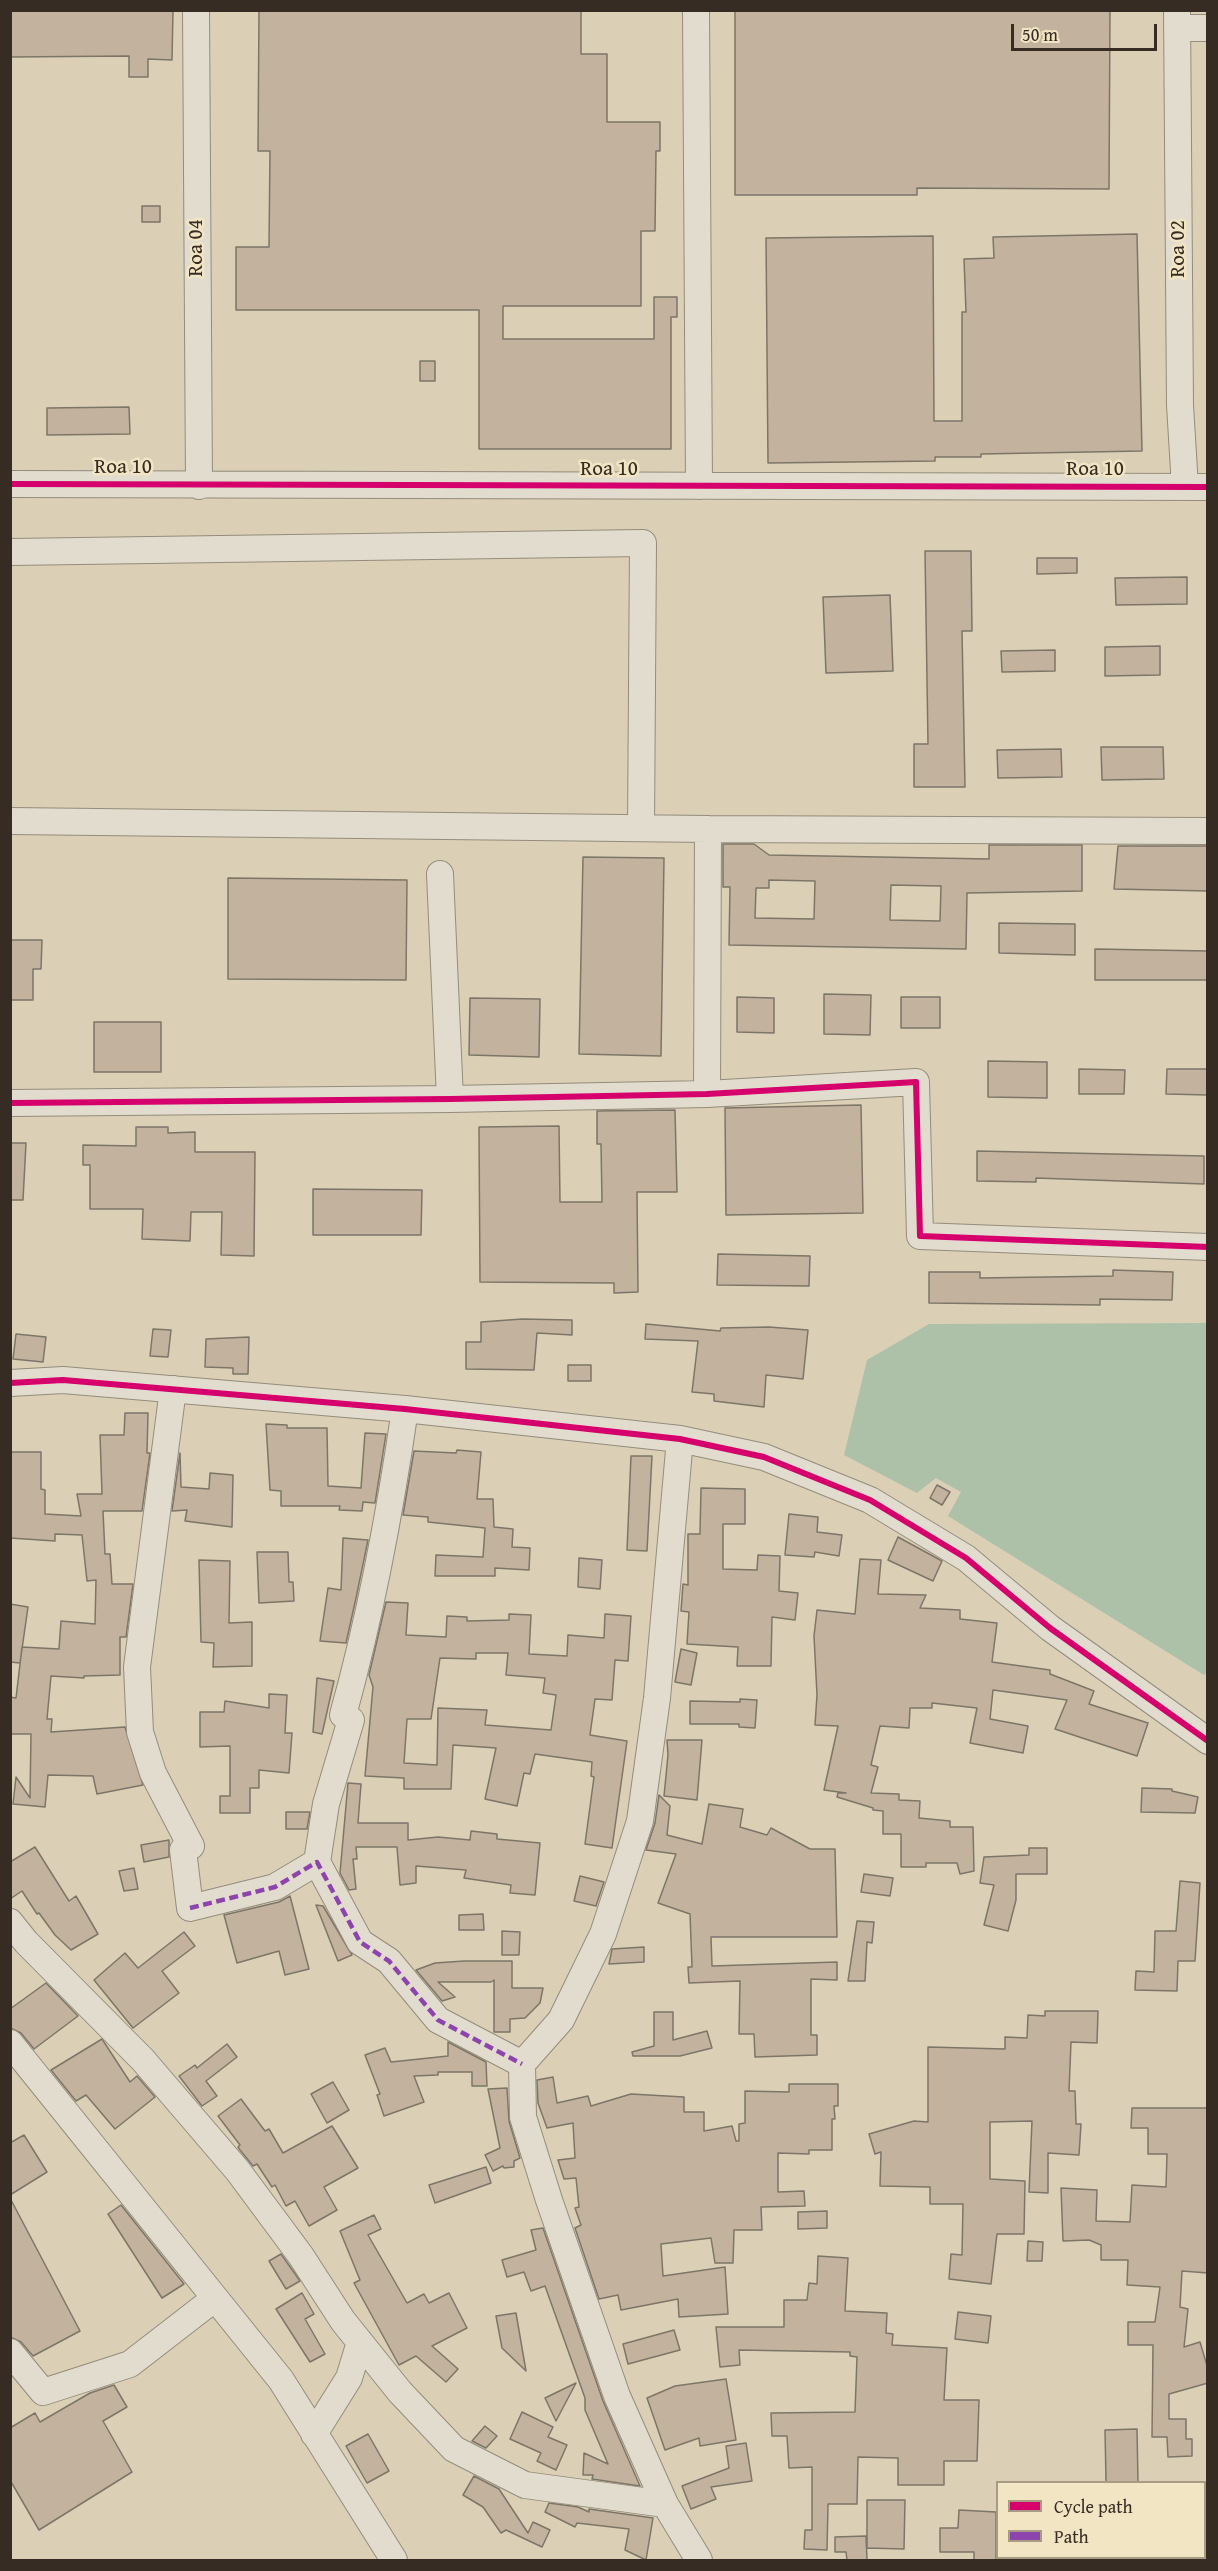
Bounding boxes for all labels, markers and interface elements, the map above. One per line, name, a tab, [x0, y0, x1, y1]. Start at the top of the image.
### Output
scale bar	[1014, 12, 1160, 50]
text: 50 m	[1022, 21, 1058, 48]
street label: Roa 04	[184, 219, 210, 277]
street label: Roa 02	[1166, 220, 1192, 278]
street label: Roa 10	[94, 455, 152, 481]
street label: Roa 10	[580, 457, 638, 483]
street label: Roa 10	[1066, 457, 1124, 483]
legend	[996, 2481, 1206, 2559]
text: Cycle path	[1054, 2493, 1133, 2520]
text: Path	[1054, 2523, 1089, 2550]

